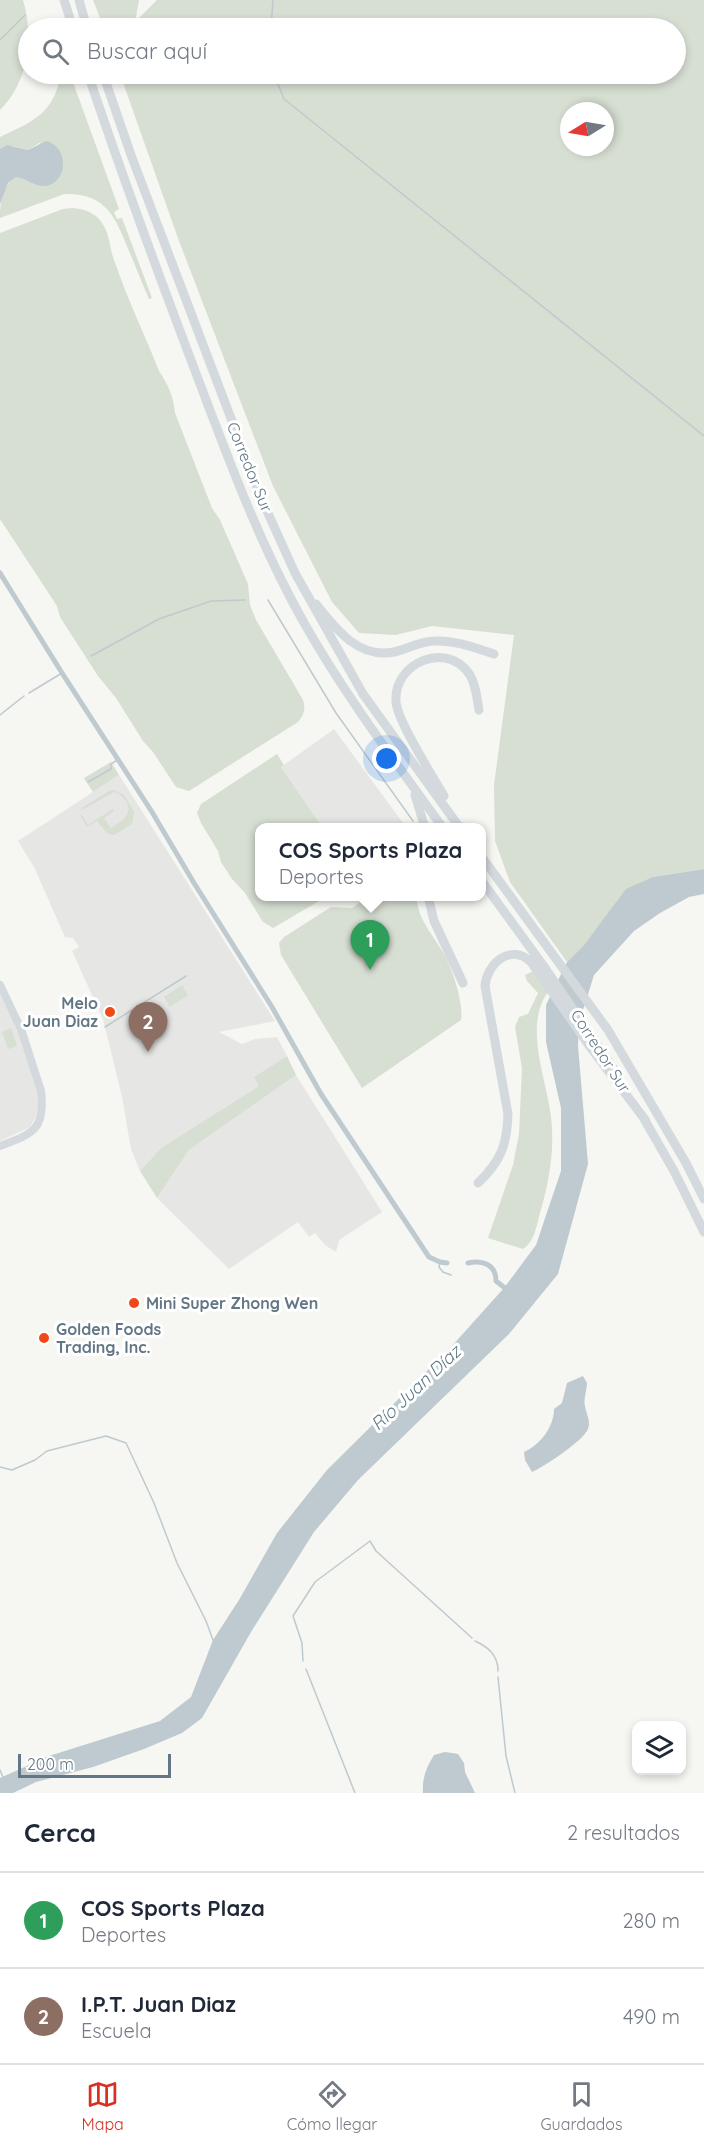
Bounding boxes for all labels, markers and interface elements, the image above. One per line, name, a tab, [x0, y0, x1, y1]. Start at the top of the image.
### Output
search box	[18, 18, 686, 84]
icon: search	[39, 35, 72, 68]
text: Buscar aquí	[87, 37, 207, 65]
north arrow	[560, 102, 614, 156]
street label: Corredor Sur	[223, 419, 277, 515]
your location	[372, 744, 401, 773]
popup	[255, 823, 486, 901]
text: COS Sports Plaza	[279, 836, 462, 864]
text: Deportes	[279, 864, 364, 889]
pin: 1	[350, 920, 389, 970]
place label: Melo Juan Diaz	[23, 993, 98, 1031]
pin: 2	[128, 1002, 168, 1052]
marker: Melo Juan Diaz	[103, 1005, 117, 1019]
street label: Corredor Sur	[567, 1006, 635, 1096]
place label: Mini Super Zhong Wen	[146, 1293, 318, 1313]
marker: Mini Super Zhong Wen	[127, 1296, 141, 1310]
place label: Golden Foods Trading, Inc.	[56, 1319, 162, 1357]
marker: Golden Foods Trading, Inc.	[37, 1331, 51, 1345]
water label: Río Juan Díaz	[366, 1338, 467, 1435]
map controls	[632, 1721, 686, 1775]
button: layers	[632, 1721, 686, 1775]
scale bar	[18, 1751, 171, 1778]
text: 200 m	[27, 1754, 74, 1774]
text: Cerca	[24, 1816, 96, 1849]
text: 2 resultados	[567, 1820, 680, 1845]
text: COS Sports Plaza	[81, 1894, 265, 1922]
text: 1	[40, 1908, 47, 1933]
text: 280 m	[623, 1908, 680, 1933]
text: Deportes	[81, 1922, 166, 1947]
text: I.P.T. Juan Diaz	[81, 1990, 236, 2018]
text: 2	[38, 2004, 49, 2029]
text: 490 m	[623, 2004, 680, 2029]
text: Escuela	[81, 2018, 152, 2043]
tab: Mapa	[82, 2078, 124, 2134]
tab: Cómo llegar	[287, 2078, 377, 2134]
tab: Guardados	[540, 2078, 622, 2134]

